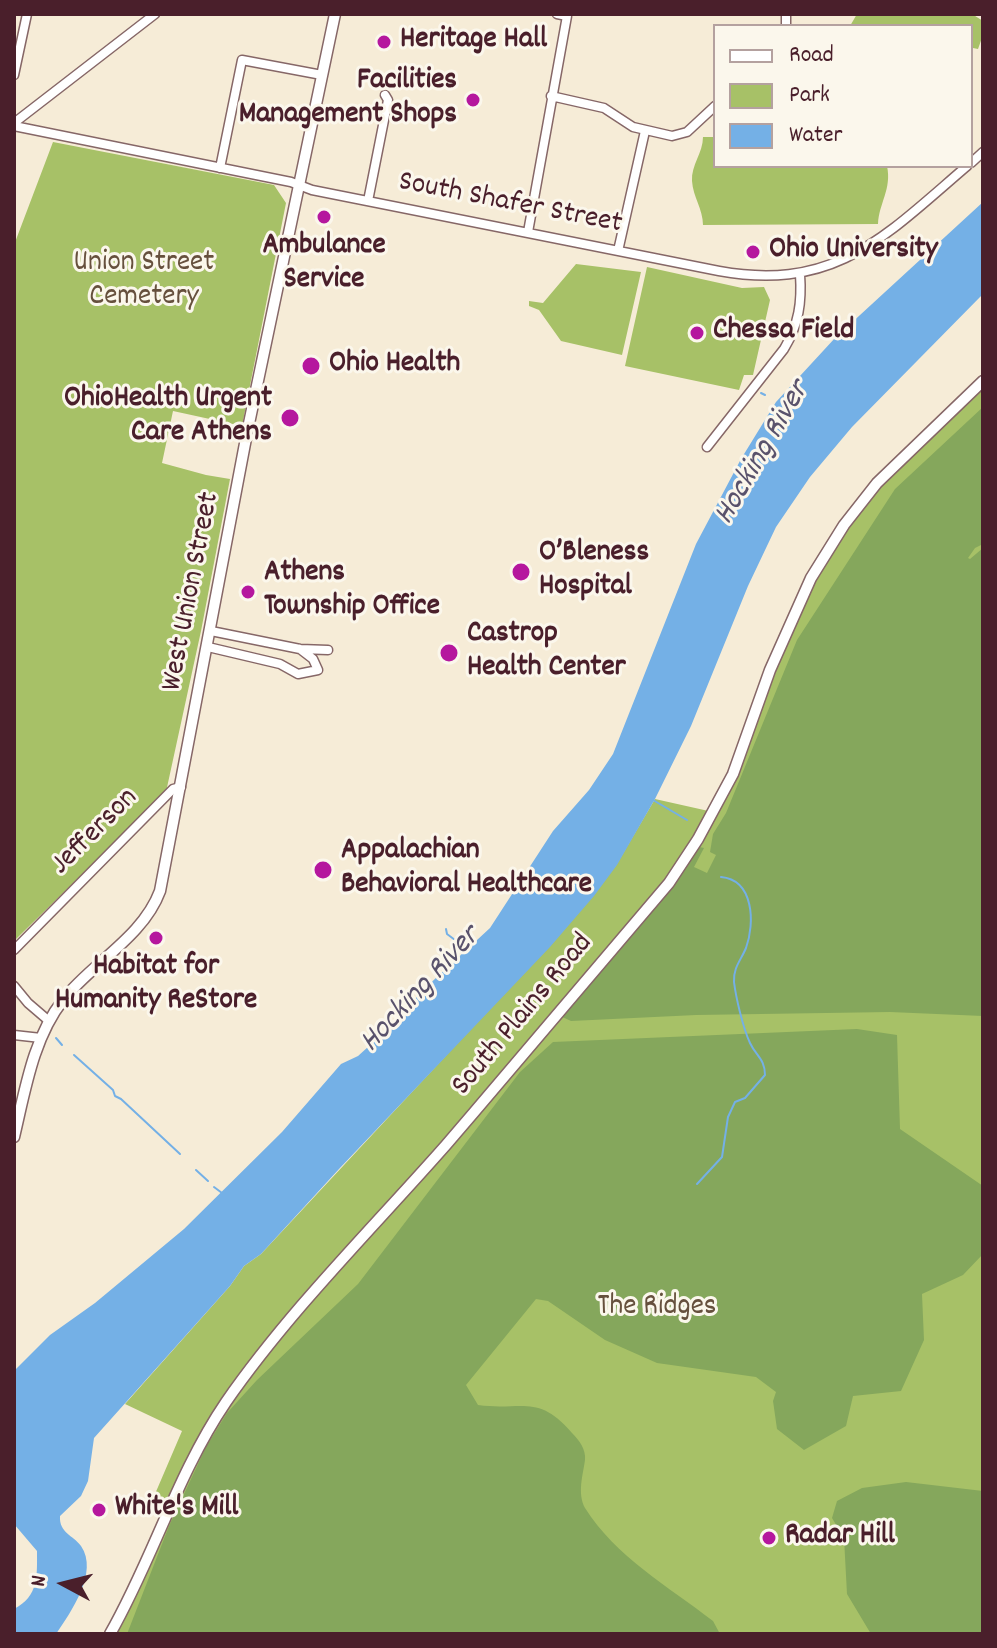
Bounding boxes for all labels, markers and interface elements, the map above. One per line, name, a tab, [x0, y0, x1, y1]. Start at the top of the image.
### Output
place label: Heritage Hall	[400, 24, 547, 60]
legend	[713, 24, 973, 168]
marker: Heritage Hall	[375, 33, 393, 51]
text: Road	[789, 39, 834, 73]
place label: Facilities Management Shops	[239, 65, 457, 136]
text: Park	[789, 79, 830, 113]
marker: Facilities Management Shops	[464, 91, 482, 109]
text: Water	[789, 119, 842, 153]
street label: South Shafer Street	[395, 166, 625, 244]
marker: Ambulance Service	[315, 208, 333, 226]
place label: Ambulance Service	[262, 230, 386, 300]
place label: Ohio University	[769, 234, 938, 270]
marker: Ohio University	[744, 243, 762, 261]
park label: Union Street Cemetery	[74, 247, 214, 318]
place label: Chessa Field	[713, 315, 854, 351]
marker: Chessa Field	[688, 324, 706, 342]
place label: Ohio Health	[329, 348, 460, 384]
marker: Ohio Health	[300, 355, 322, 377]
water label: Hocking River	[708, 375, 820, 533]
place label: OhioHealth Urgent Care Athens	[64, 383, 272, 454]
marker: OhioHealth Urgent Care Athens	[279, 407, 301, 429]
street label: West Union Street	[156, 490, 230, 694]
place label: O’Bleness Hospital	[539, 537, 649, 608]
place label: Athens Township Office	[264, 557, 440, 628]
marker: O’Bleness Hospital	[510, 561, 532, 583]
marker: Athens Township Office	[239, 583, 257, 601]
place label: Castrop Health Center	[467, 618, 626, 688]
marker: Castrop Health Center	[438, 642, 460, 664]
street label: Jefferson	[45, 782, 147, 884]
place label: Appalachian Behavioral Healthcare	[341, 835, 592, 906]
marker: Appalachian Behavioral Healthcare	[312, 859, 334, 881]
water label: Hocking River	[354, 920, 490, 1062]
street label: South Plains Road	[446, 927, 602, 1105]
marker: Habitat for Humanity ReStore	[147, 929, 165, 947]
place label: Habitat for Humanity ReStore	[55, 951, 257, 1022]
park label: The Ridges	[598, 1291, 716, 1327]
place label: White's Mill	[115, 1492, 238, 1528]
marker: White's Mill	[90, 1501, 108, 1519]
place label: Radar Hill	[785, 1520, 895, 1556]
marker: Radar Hill	[760, 1529, 778, 1547]
north arrow	[24, 1544, 104, 1624]
text: N	[24, 1574, 56, 1588]

